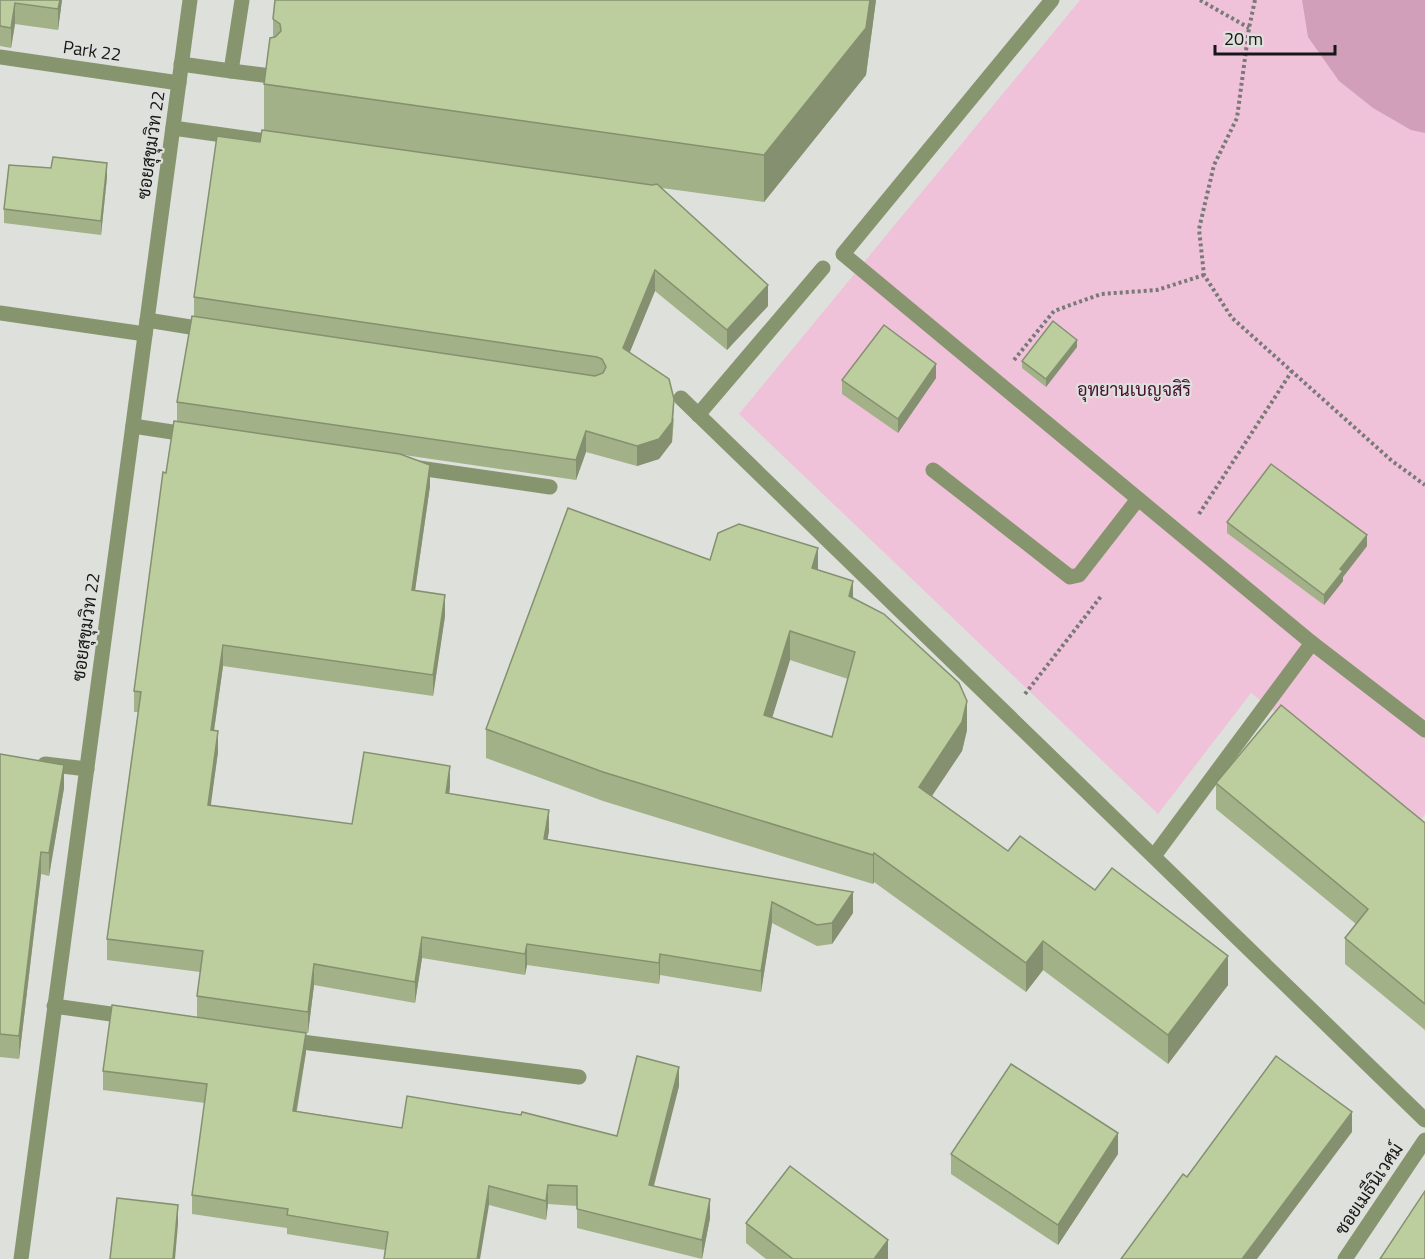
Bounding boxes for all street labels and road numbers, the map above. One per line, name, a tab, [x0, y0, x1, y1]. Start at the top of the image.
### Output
street label: Park 22	[61, 33, 123, 68]
street label: ซอยสุขุมวิท 22	[130, 89, 171, 201]
street label: ซอยสุขุมวิท 22	[65, 571, 106, 683]
street label: ซอยเมธีนิเวศม์	[1328, 1137, 1410, 1240]

